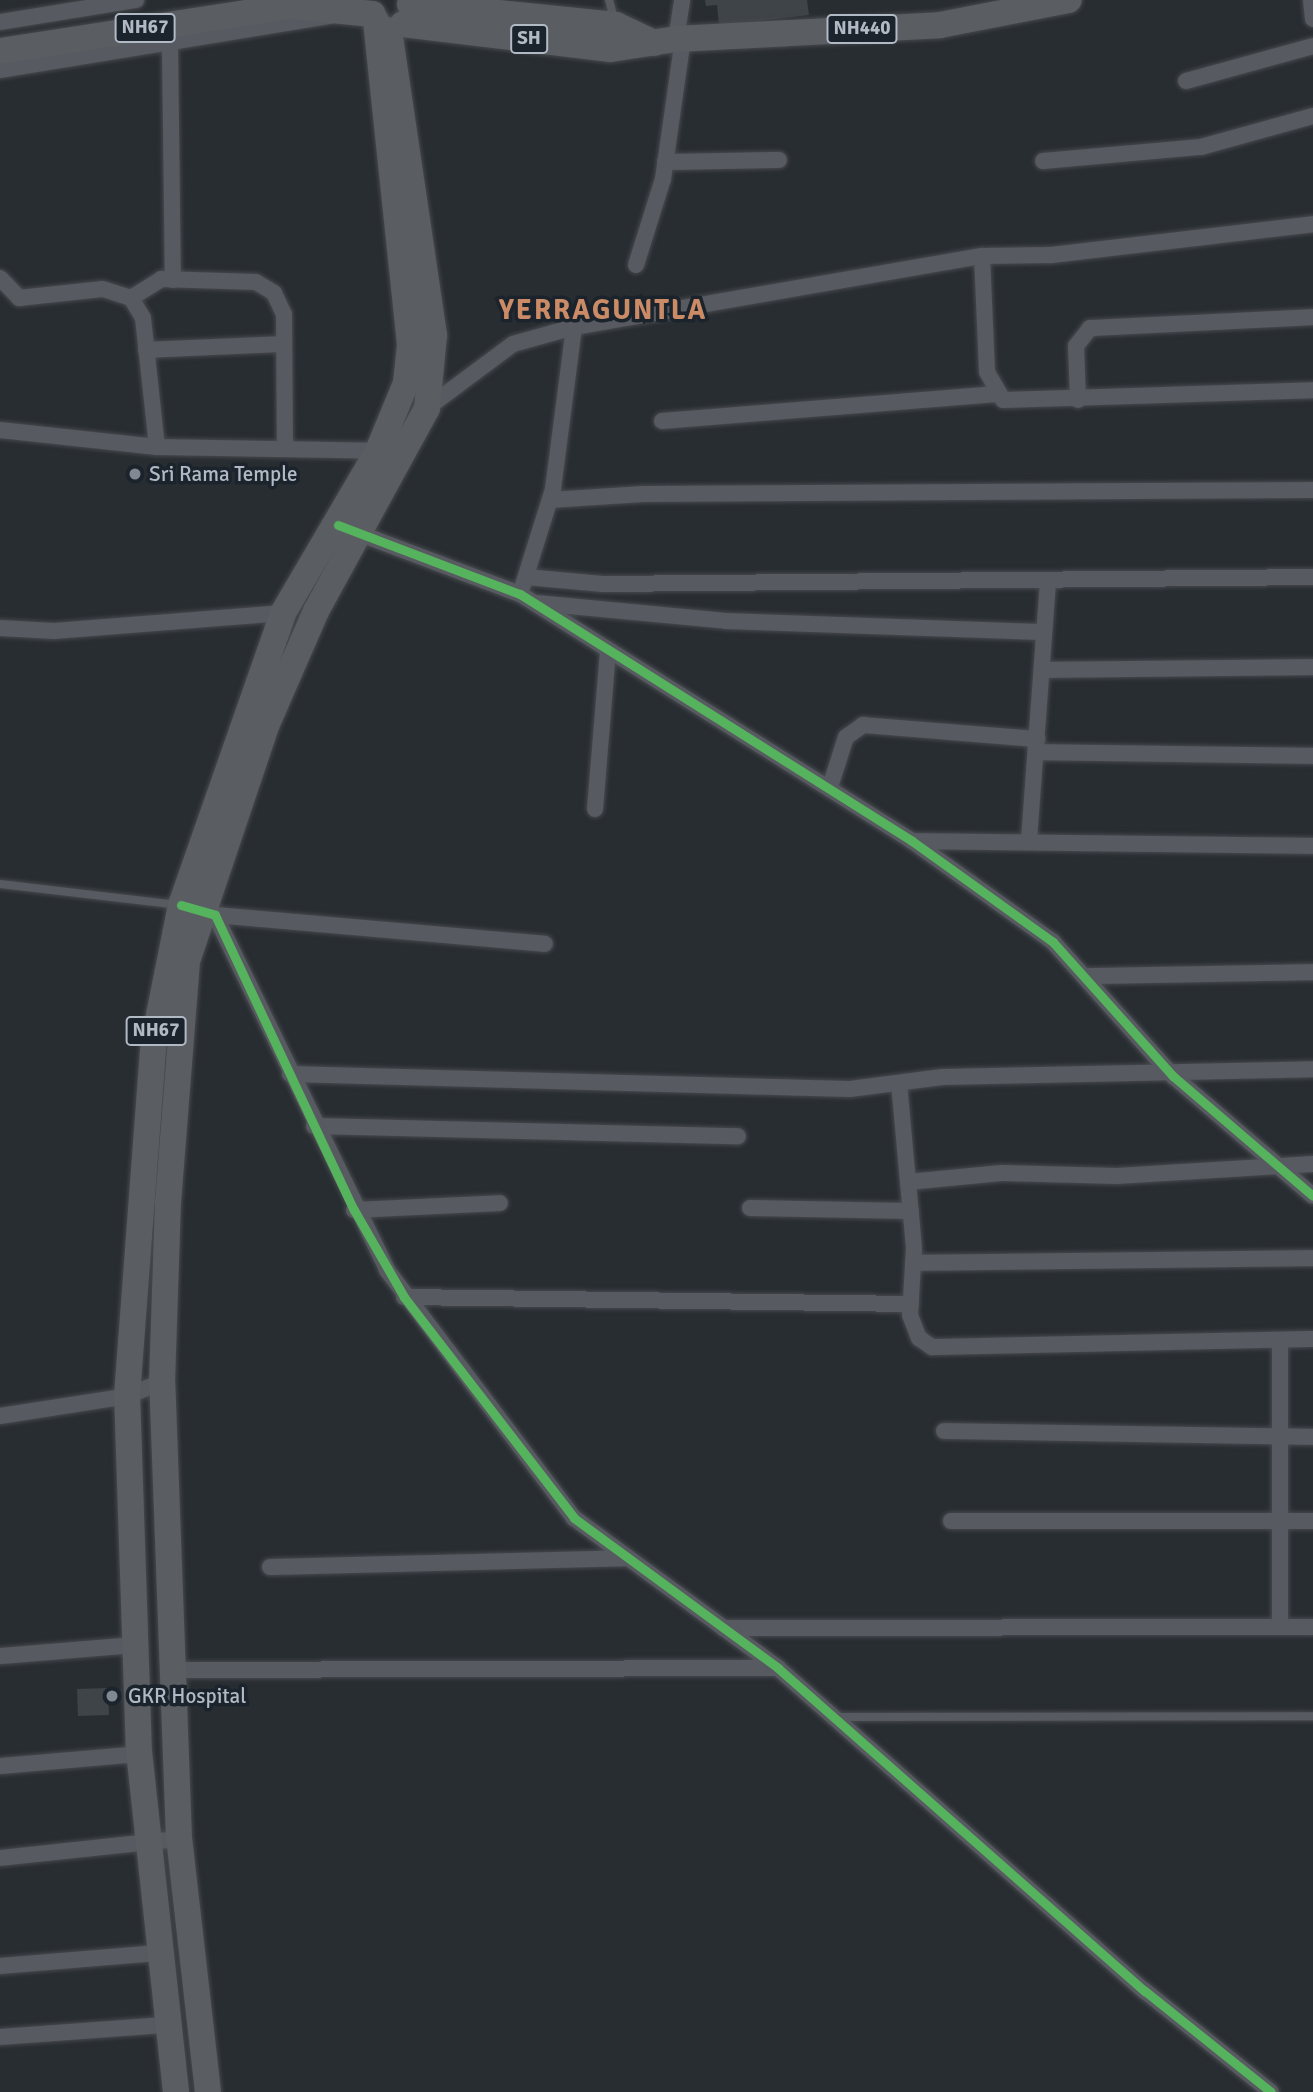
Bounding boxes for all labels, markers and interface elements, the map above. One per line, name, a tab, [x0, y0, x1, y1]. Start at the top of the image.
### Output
road number: NH67	[114, 12, 176, 44]
road number: NH440	[825, 14, 899, 44]
road number: SH	[510, 23, 548, 54]
district label: YERRAGUNTLA	[500, 293, 706, 327]
place label: Sri Rama Temple	[149, 461, 298, 487]
marker: Sri Rama Temple	[127, 466, 143, 482]
road number: NH67	[124, 1015, 188, 1046]
place label: GKR Hospital	[128, 1683, 246, 1709]
marker: GKR Hospital	[102, 1686, 122, 1706]

